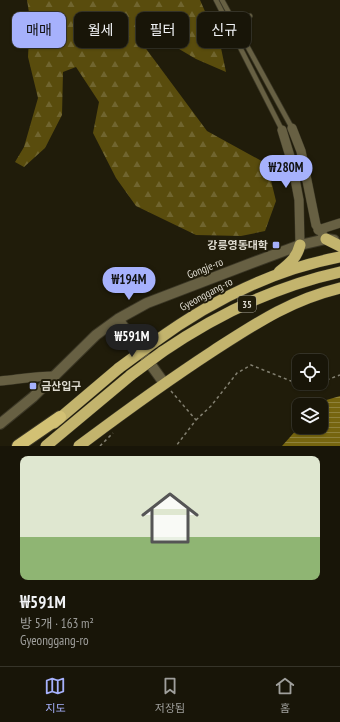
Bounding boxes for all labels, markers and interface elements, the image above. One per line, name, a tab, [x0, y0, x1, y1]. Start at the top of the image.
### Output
chip: 매매	[12, 12, 66, 48]
chip: 월세	[74, 12, 128, 48]
chip: 필터	[136, 12, 189, 48]
chip: 신규	[197, 12, 251, 48]
pin: ₩280M	[258, 155, 314, 189]
text: ₩280M	[269, 159, 303, 176]
place label: 강릉영동대학	[207, 238, 268, 252]
marker: 강릉영동대학	[271, 240, 281, 250]
street label: Gongje-ro	[185, 254, 225, 282]
pin: ₩194M	[101, 267, 157, 301]
text: ₩194M	[112, 271, 146, 288]
street label: Gyeonggang-ro	[177, 274, 235, 314]
road number: 35	[238, 296, 256, 312]
pin: ₩591M	[104, 324, 160, 358]
text: ₩591M	[115, 328, 149, 345]
map controls	[292, 354, 328, 434]
button: locate	[292, 354, 328, 390]
place label: 금산입구	[41, 379, 81, 393]
marker: 금산입구	[28, 381, 38, 391]
button: layers	[292, 398, 328, 434]
icon: home	[134, 482, 206, 554]
text: ₩591M	[20, 591, 66, 613]
text: 방 5개 · 163 m²	[20, 615, 94, 632]
text: Gyeonggang-ro	[20, 632, 89, 649]
tab: 지도	[44, 675, 66, 715]
tab: 저장됨	[155, 675, 185, 715]
tab: 홈	[274, 675, 296, 715]

